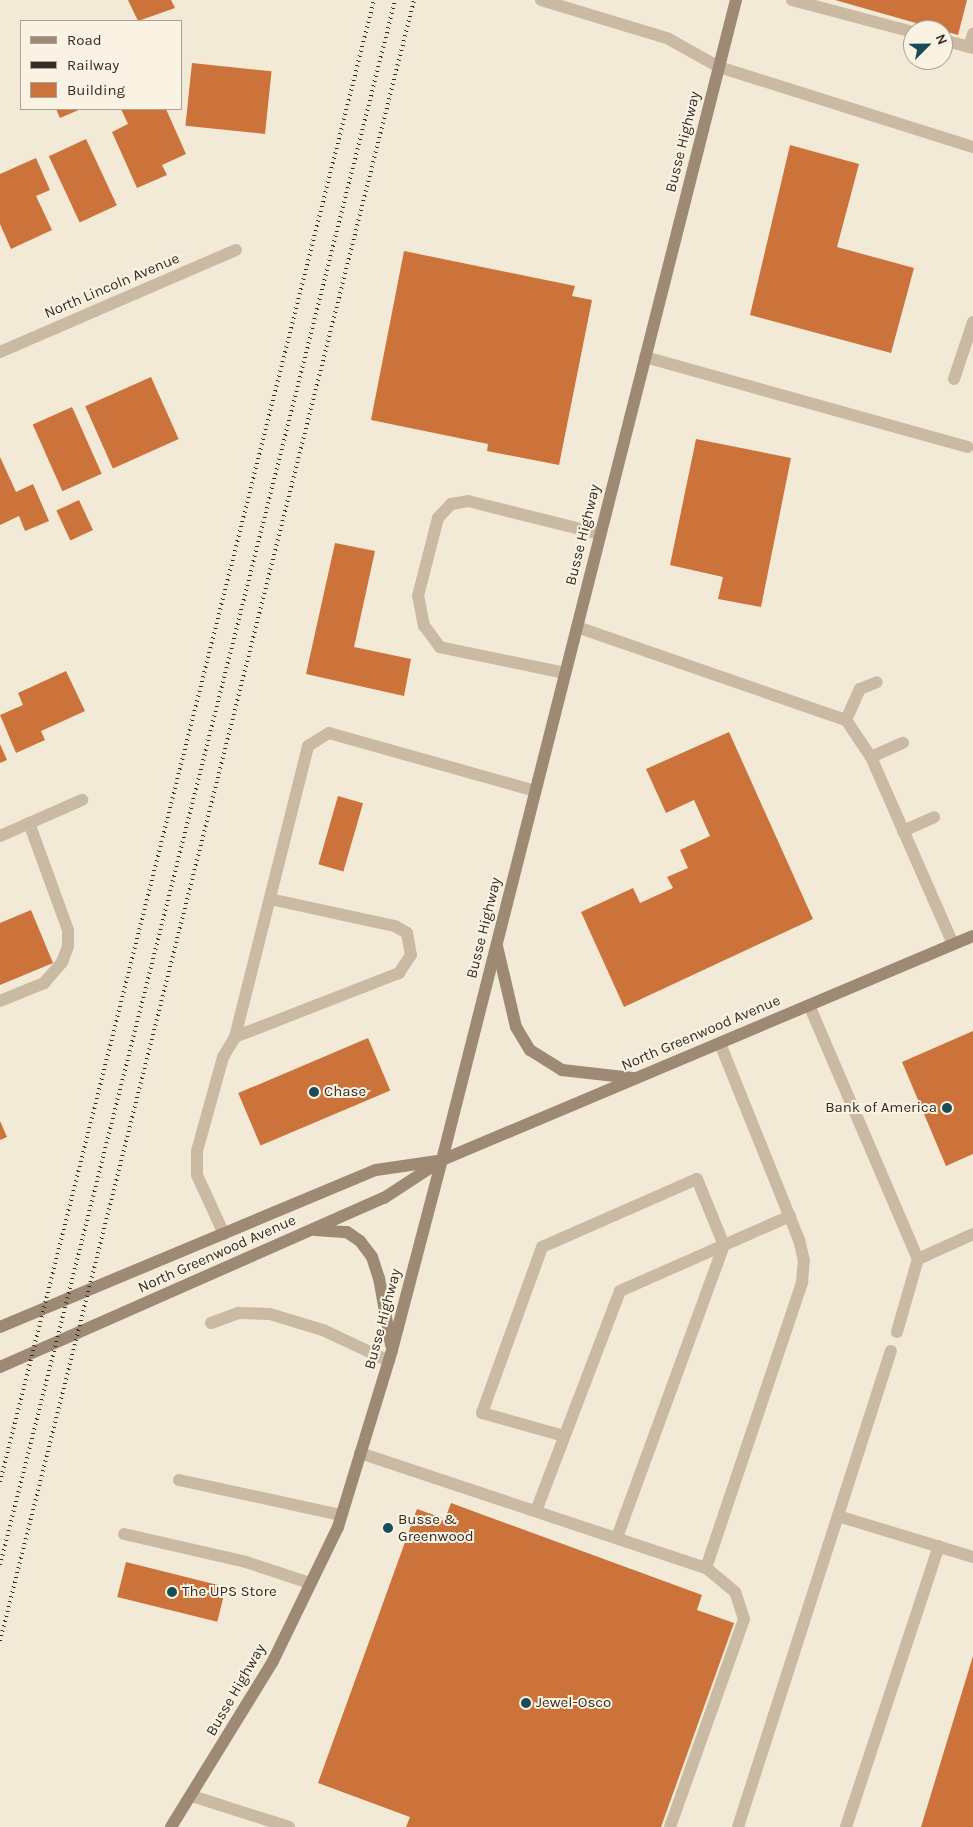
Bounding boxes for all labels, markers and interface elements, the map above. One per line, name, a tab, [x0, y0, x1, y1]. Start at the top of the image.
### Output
legend	[20, 20, 182, 110]
north arrow	[903, 20, 953, 70]
text: Road	[67, 31, 102, 49]
text: N	[932, 31, 951, 47]
text: Railway	[67, 56, 119, 74]
text: Building	[67, 81, 125, 99]
street label: Busse Highway	[662, 90, 704, 194]
street label: North Lincoln Avenue	[42, 249, 182, 323]
street label: Busse Highway	[562, 483, 604, 587]
street label: Busse Highway	[463, 876, 505, 980]
street label: North Greenwood Avenue	[619, 991, 783, 1075]
place label: Chase	[324, 1083, 366, 1101]
marker: Chase	[308, 1086, 320, 1098]
place label: Bank of America	[825, 1099, 937, 1117]
marker: Bank of America	[941, 1102, 953, 1114]
street label: North Greenwood Avenue	[135, 1211, 299, 1297]
street label: Busse Highway	[361, 1267, 405, 1371]
place label: Busse & Greenwood	[398, 1510, 474, 1545]
marker: Busse & Greenwood	[382, 1522, 394, 1534]
place label: The UPS Store	[182, 1583, 277, 1601]
marker: The UPS Store	[166, 1586, 178, 1598]
street label: Busse Highway	[202, 1641, 270, 1739]
place label: Jewel-Osco	[536, 1694, 611, 1712]
marker: Jewel-Osco	[520, 1697, 532, 1709]

